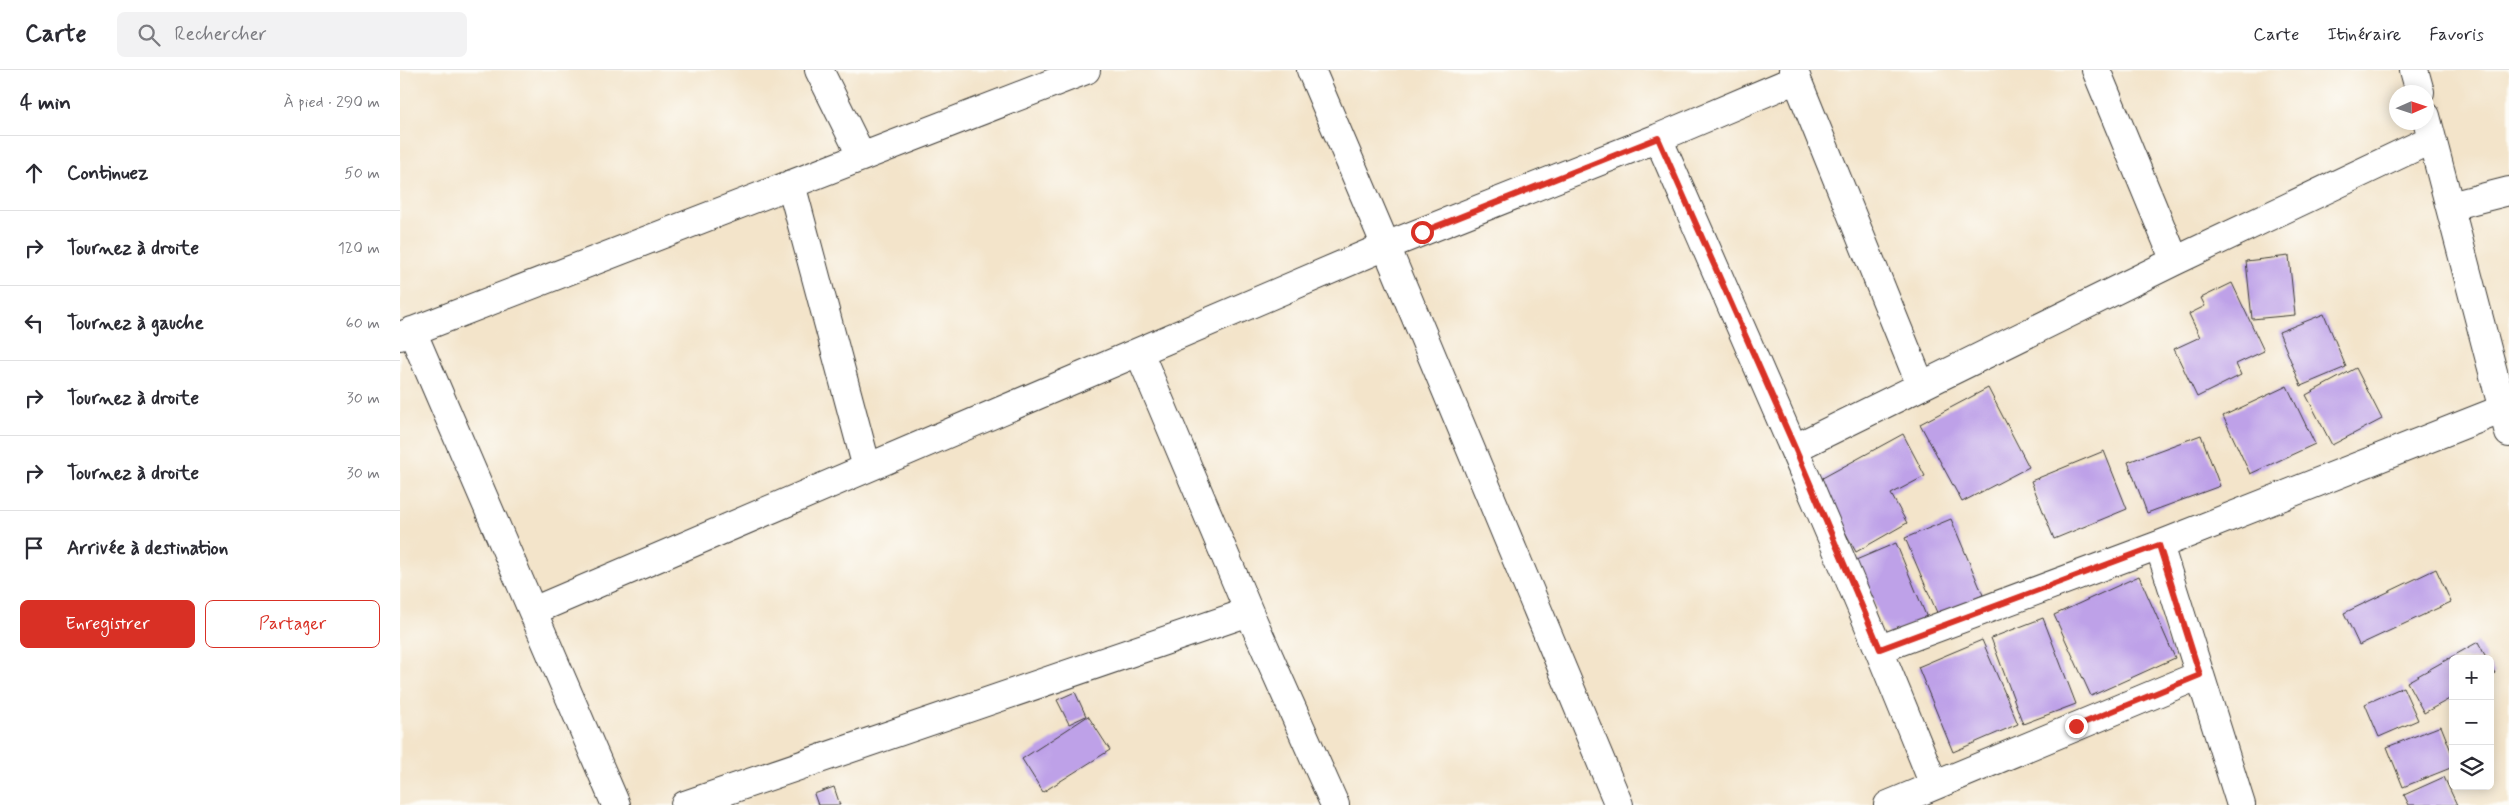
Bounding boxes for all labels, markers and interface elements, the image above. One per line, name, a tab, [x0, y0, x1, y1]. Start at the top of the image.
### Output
search box	[117, 12, 467, 57]
text: Carte	[25, 19, 87, 50]
icon: search	[135, 21, 163, 49]
text: Rechercher	[175, 22, 267, 47]
text: Carte	[2253, 23, 2299, 47]
text: Itinéraire	[2327, 23, 2401, 47]
text: Favoris	[2429, 23, 2484, 47]
north arrow	[2389, 85, 2434, 130]
text: 4 min	[20, 89, 71, 117]
text: À pied · 290 m	[284, 92, 380, 113]
icon: ahead	[20, 159, 48, 187]
text: Continuez	[67, 161, 148, 186]
text: 50 m	[344, 163, 380, 184]
route start	[1411, 221, 1434, 244]
icon: right	[20, 234, 48, 262]
text: Tournez à droite	[67, 236, 199, 261]
text: 120 m	[338, 238, 380, 259]
icon: left	[20, 309, 48, 337]
text: Tournez à gauche	[67, 311, 204, 336]
text: 60 m	[346, 313, 380, 334]
icon: right	[20, 384, 48, 412]
text: Tournez à droite	[67, 386, 199, 411]
text: 30 m	[347, 388, 380, 409]
icon: right	[20, 459, 48, 487]
text: Tournez à droite	[67, 461, 199, 486]
text: 30 m	[347, 463, 380, 484]
icon: arrive	[20, 534, 48, 562]
text: Arrivée à destination	[67, 536, 228, 561]
button: Enregistrer	[20, 600, 195, 648]
button: Partager	[205, 600, 380, 648]
map controls	[2449, 655, 2494, 790]
button: +	[2449, 655, 2494, 700]
button: −	[2449, 700, 2494, 745]
route end	[2065, 715, 2088, 738]
button: layers	[2449, 745, 2494, 790]

